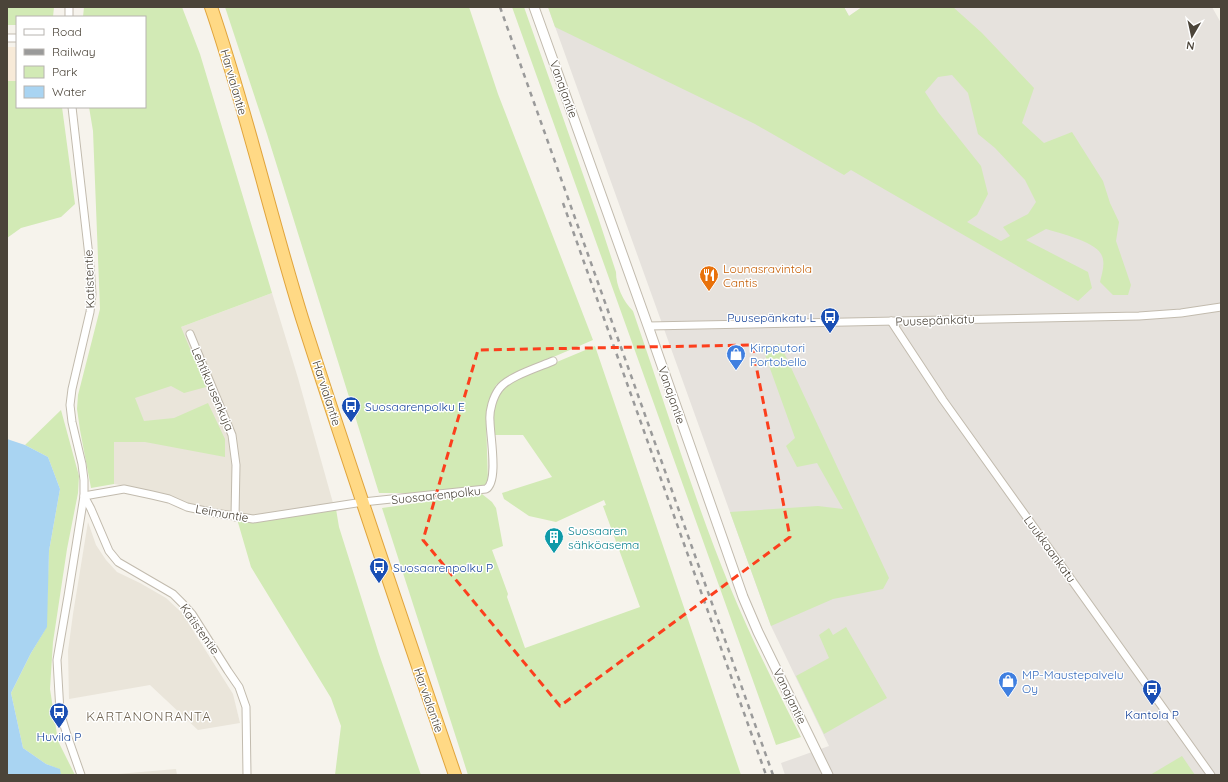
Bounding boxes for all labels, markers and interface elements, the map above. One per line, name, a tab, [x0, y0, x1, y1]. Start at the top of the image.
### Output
legend	[16, 16, 146, 108]
north arrow	[1172, 16, 1212, 56]
text: Road	[52, 24, 82, 39]
text: N	[1185, 38, 1196, 53]
text: Railway	[52, 44, 96, 59]
street label: Harvialantie	[217, 47, 251, 117]
street label: Vanajantie	[547, 58, 581, 120]
text: Park	[52, 64, 77, 79]
text: Water	[52, 84, 87, 99]
street label: Katistentie	[80, 249, 98, 309]
place label: Lounasravintola Cantis	[723, 261, 812, 290]
restaurant icon: Lounasravintola Cantis	[698, 264, 720, 292]
bus stop icon: Puusepänkatu L	[819, 306, 841, 334]
place label: Puusepänkatu L	[727, 310, 817, 325]
street label: Puusepänkatu	[895, 311, 975, 329]
place label: Kirpputori Portobello	[750, 340, 807, 369]
shop icon: Kirpputori Portobello	[725, 343, 747, 371]
street label: Lehtikuusenkuja	[189, 345, 237, 433]
street label: Harvialantie	[309, 358, 345, 428]
street label: Vanajantie	[655, 364, 689, 426]
bus stop icon: Suosaarenpolku E	[340, 395, 362, 423]
place label: Suosaarenpolku E	[365, 399, 465, 414]
street label: Suosaarenpolku	[391, 483, 481, 507]
street label: Leimuntie	[194, 501, 250, 525]
street label: Luukkaankatu	[1021, 513, 1079, 585]
place label: Suosaaren sähköasema	[568, 523, 639, 552]
building icon: Suosaaren sähköasema	[543, 526, 565, 554]
bus stop icon: Suosaarenpolku P	[368, 556, 390, 584]
place label: Suosaarenpolku P	[393, 560, 493, 575]
street label: Katistentie	[177, 601, 223, 658]
street label: Harvialantie	[411, 666, 447, 735]
street label: Vanajantie	[770, 666, 810, 727]
place label: MP-Maustepalvelu Oy	[1022, 667, 1124, 696]
shop icon: MP-Maustepalvelu Oy	[997, 670, 1019, 698]
bus stop icon: Kantola P	[1141, 678, 1163, 706]
bus stop icon: Huvila P	[48, 701, 70, 729]
place label: Kantola P	[1125, 707, 1179, 722]
district label: KARTANONRANTA	[86, 708, 212, 724]
place label: Huvila P	[37, 729, 81, 744]

